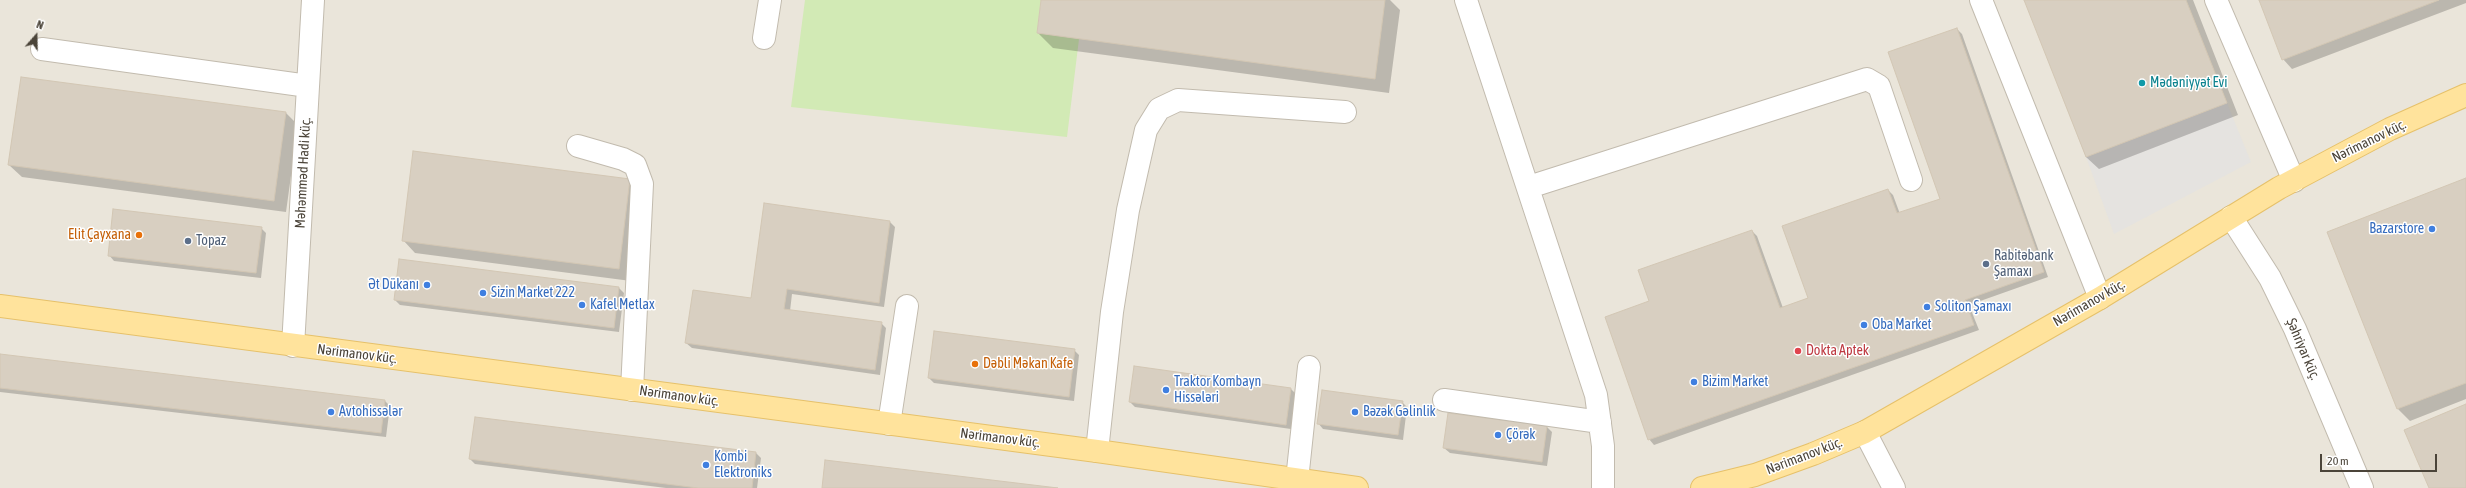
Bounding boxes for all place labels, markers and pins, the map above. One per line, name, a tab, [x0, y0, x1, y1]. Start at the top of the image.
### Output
place label: Mədəniyyət Evi	[2150, 75, 2227, 91]
marker: Mədəniyyət Evi	[2137, 78, 2147, 88]
place label: Bazarstore	[2369, 221, 2424, 237]
marker: Bazarstore	[2427, 224, 2437, 234]
place label: Elit Çayxana	[68, 227, 131, 243]
marker: Elit Çayxana	[134, 230, 144, 240]
place label: Topaz	[196, 233, 226, 249]
marker: Topaz	[183, 236, 193, 246]
place label: Rabitəbank Şamaxı	[1994, 248, 2054, 280]
marker: Rabitəbank Şamaxı	[1981, 259, 1991, 269]
place label: Ət Dükanı	[368, 277, 419, 293]
marker: Ət Dükanı	[422, 280, 432, 290]
place label: Sizin Market 222	[491, 285, 575, 301]
marker: Sizin Market 222	[478, 288, 488, 298]
place label: Kafel Metlax	[590, 297, 655, 313]
place label: Soliton Şamaxı	[1935, 299, 2011, 315]
marker: Kafel Metlax	[577, 300, 587, 310]
marker: Soliton Şamaxı	[1922, 302, 1932, 312]
place label: Oba Market	[1872, 317, 1932, 333]
marker: Oba Market	[1859, 320, 1869, 330]
place label: Dokta Aptek	[1806, 343, 1869, 359]
marker: Dokta Aptek	[1793, 346, 1803, 356]
place label: Dəbli Məkan Kafe	[983, 356, 1073, 372]
marker: Dəbli Məkan Kafe	[970, 359, 980, 369]
place label: Traktor Kombayn Hissələri	[1174, 374, 1261, 406]
place label: Bizim Market	[1702, 374, 1768, 390]
marker: Bizim Market	[1689, 377, 1699, 387]
marker: Traktor Kombayn Hissələri	[1161, 385, 1171, 395]
place label: Avtohissələr	[339, 404, 402, 420]
place label: Bəzək Gəlinlik	[1363, 404, 1436, 420]
marker: Avtohissələr	[326, 407, 336, 417]
marker: Bəzək Gəlinlik	[1350, 407, 1360, 417]
place label: Çörək	[1506, 427, 1536, 443]
marker: Çörək	[1493, 430, 1503, 440]
place label: Kombi Elektroniks	[714, 449, 772, 482]
marker: Kombi Elektroniks	[701, 460, 711, 470]

